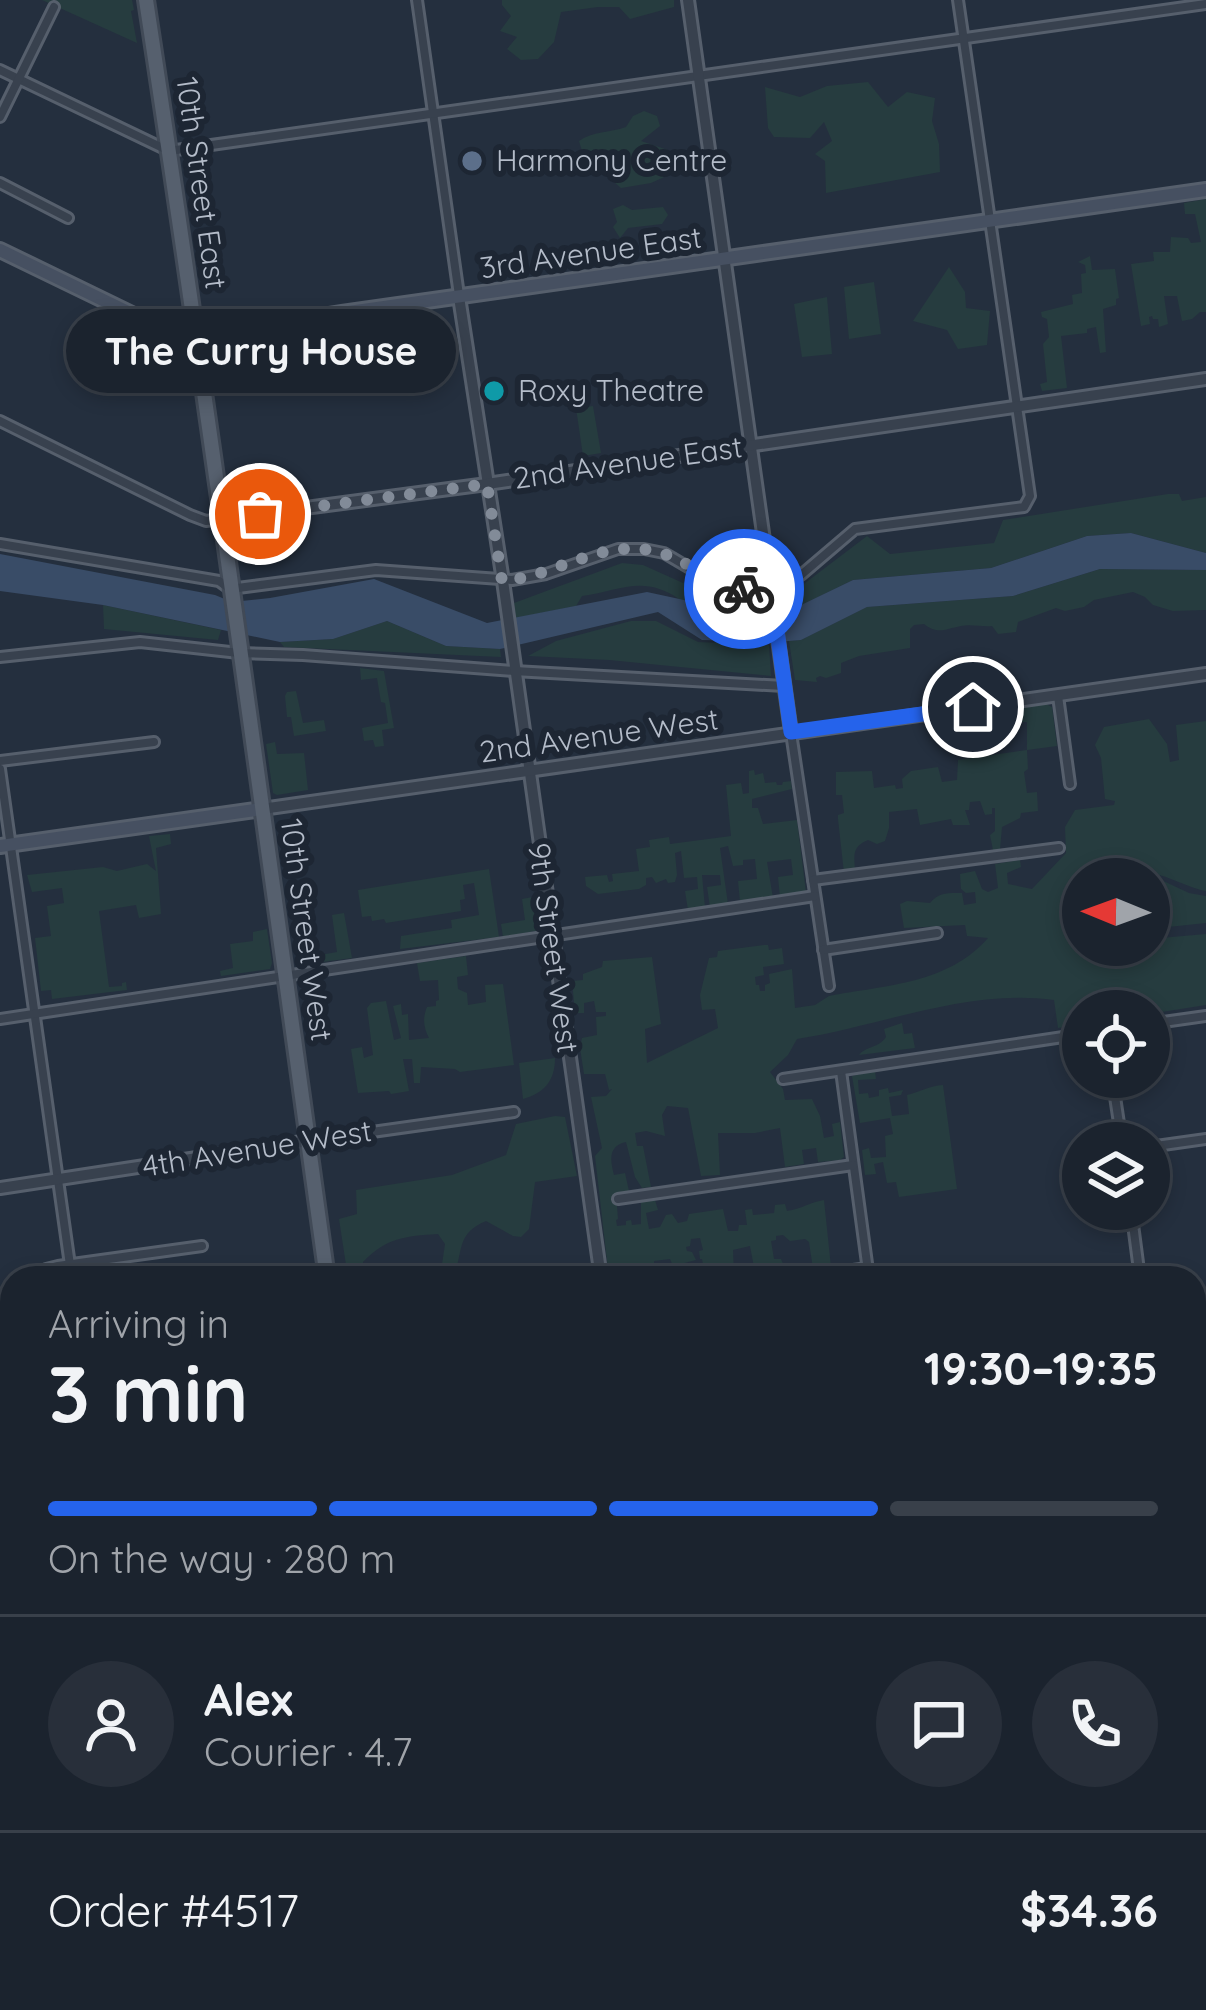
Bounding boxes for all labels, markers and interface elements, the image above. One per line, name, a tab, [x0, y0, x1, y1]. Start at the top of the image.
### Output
street label: 10th Street East	[168, 74, 236, 291]
place label: Harmony Centre	[496, 141, 727, 179]
marker: Harmony Centre	[459, 148, 485, 174]
street label: 3rd Avenue East	[478, 218, 704, 286]
callout: The Curry House	[65, 310, 455, 394]
text: The Curry House	[104, 326, 418, 375]
place label: Roxy Theatre	[518, 371, 704, 409]
marker: Roxy Theatre	[481, 378, 507, 404]
street label: 2nd Avenue East	[511, 427, 745, 497]
pin	[209, 463, 311, 565]
icon: bag	[227, 481, 293, 547]
courier	[684, 529, 804, 649]
icon: bike	[711, 556, 777, 622]
pin	[922, 656, 1024, 758]
icon: home	[940, 674, 1006, 740]
street label: 2nd Avenue West	[477, 699, 721, 771]
street label: 10th Street West	[273, 816, 341, 1044]
street label: 9th Street West	[520, 840, 588, 1055]
north arrow	[1062, 858, 1170, 966]
map controls	[1062, 858, 1170, 1230]
button: locate	[1062, 990, 1170, 1098]
street label: 4th Avenue West	[139, 1111, 374, 1185]
button: layers	[1062, 1122, 1170, 1230]
text: Arriving in	[48, 1299, 229, 1348]
text: 19:30–19:35	[924, 1340, 1158, 1396]
text: 3 min	[48, 1344, 249, 1442]
text: On the way · 280 m	[48, 1534, 395, 1583]
button: person	[48, 1661, 174, 1787]
button: chat	[876, 1661, 1002, 1787]
button: phone	[1032, 1661, 1158, 1787]
text: Alex	[204, 1671, 293, 1727]
text: Courier · 4.7	[204, 1727, 412, 1776]
text: Order #4517	[48, 1882, 299, 1938]
text: $34.36	[1020, 1882, 1158, 1938]

